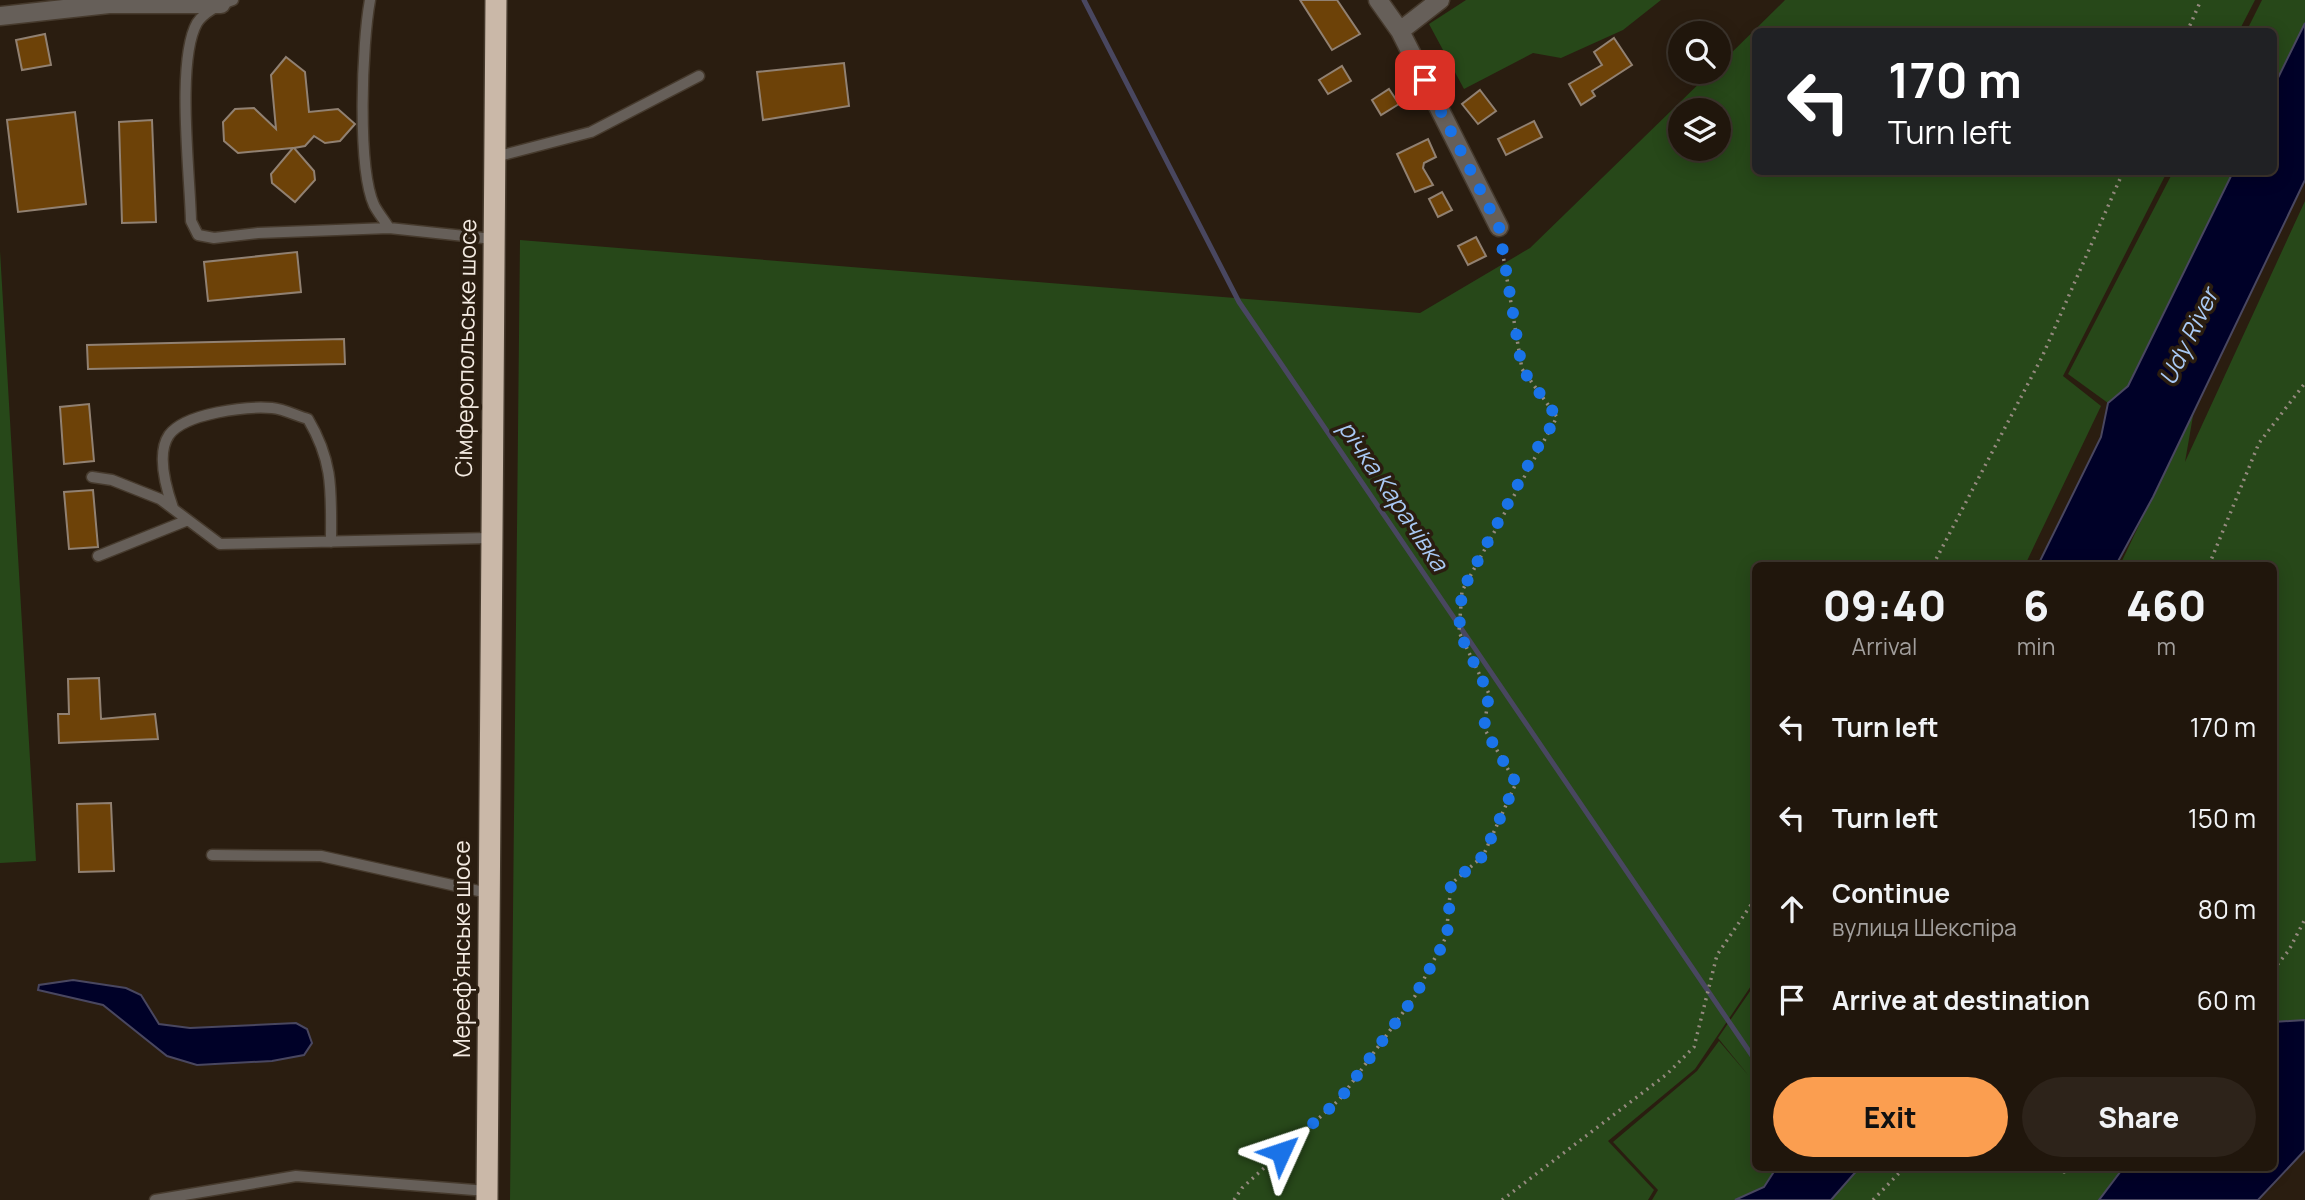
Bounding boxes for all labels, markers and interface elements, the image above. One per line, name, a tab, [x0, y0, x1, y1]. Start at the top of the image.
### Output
map controls	[1668, 21, 1731, 161]
button: search	[1668, 21, 1731, 84]
text: 170 m	[1888, 46, 2022, 113]
pin	[1395, 50, 1455, 110]
icon: left	[1773, 56, 1864, 147]
icon: arrive	[1406, 61, 1444, 99]
button: layers	[1668, 98, 1731, 161]
text: Turn left	[1888, 110, 2012, 154]
street label: Сімферопольське шосе	[447, 219, 483, 477]
water label: Udy River	[2150, 280, 2227, 390]
water label: річка Карачівка	[1332, 413, 1458, 578]
text: 09:40	[1823, 576, 1946, 634]
text: 6	[2023, 576, 2049, 634]
text: 460	[2126, 576, 2206, 634]
text: Arrival	[1852, 630, 1917, 662]
text: min	[2017, 630, 2055, 662]
text: m	[2156, 630, 2176, 662]
icon: left	[1773, 708, 1811, 746]
text: Turn left	[1832, 709, 1939, 745]
text: 170 m	[2190, 709, 2256, 745]
icon: left	[1773, 799, 1811, 837]
text: Turn left	[1832, 800, 1939, 836]
text: 150 m	[2188, 800, 2256, 836]
street label: Мереф'янське шосе	[445, 840, 477, 1058]
text: Continue	[1832, 875, 1950, 911]
icon: ahead	[1773, 890, 1811, 928]
text: 80 m	[2198, 891, 2256, 927]
text: вулиця Шекспіра	[1832, 911, 2017, 943]
icon: arrive	[1773, 981, 1811, 1019]
text: Arrive at destination	[1832, 982, 2090, 1018]
text: 60 m	[2197, 982, 2256, 1018]
button: Exit	[1773, 1077, 2008, 1157]
button: Share	[2022, 1077, 2256, 1157]
position arrow	[1244, 1115, 1318, 1189]

